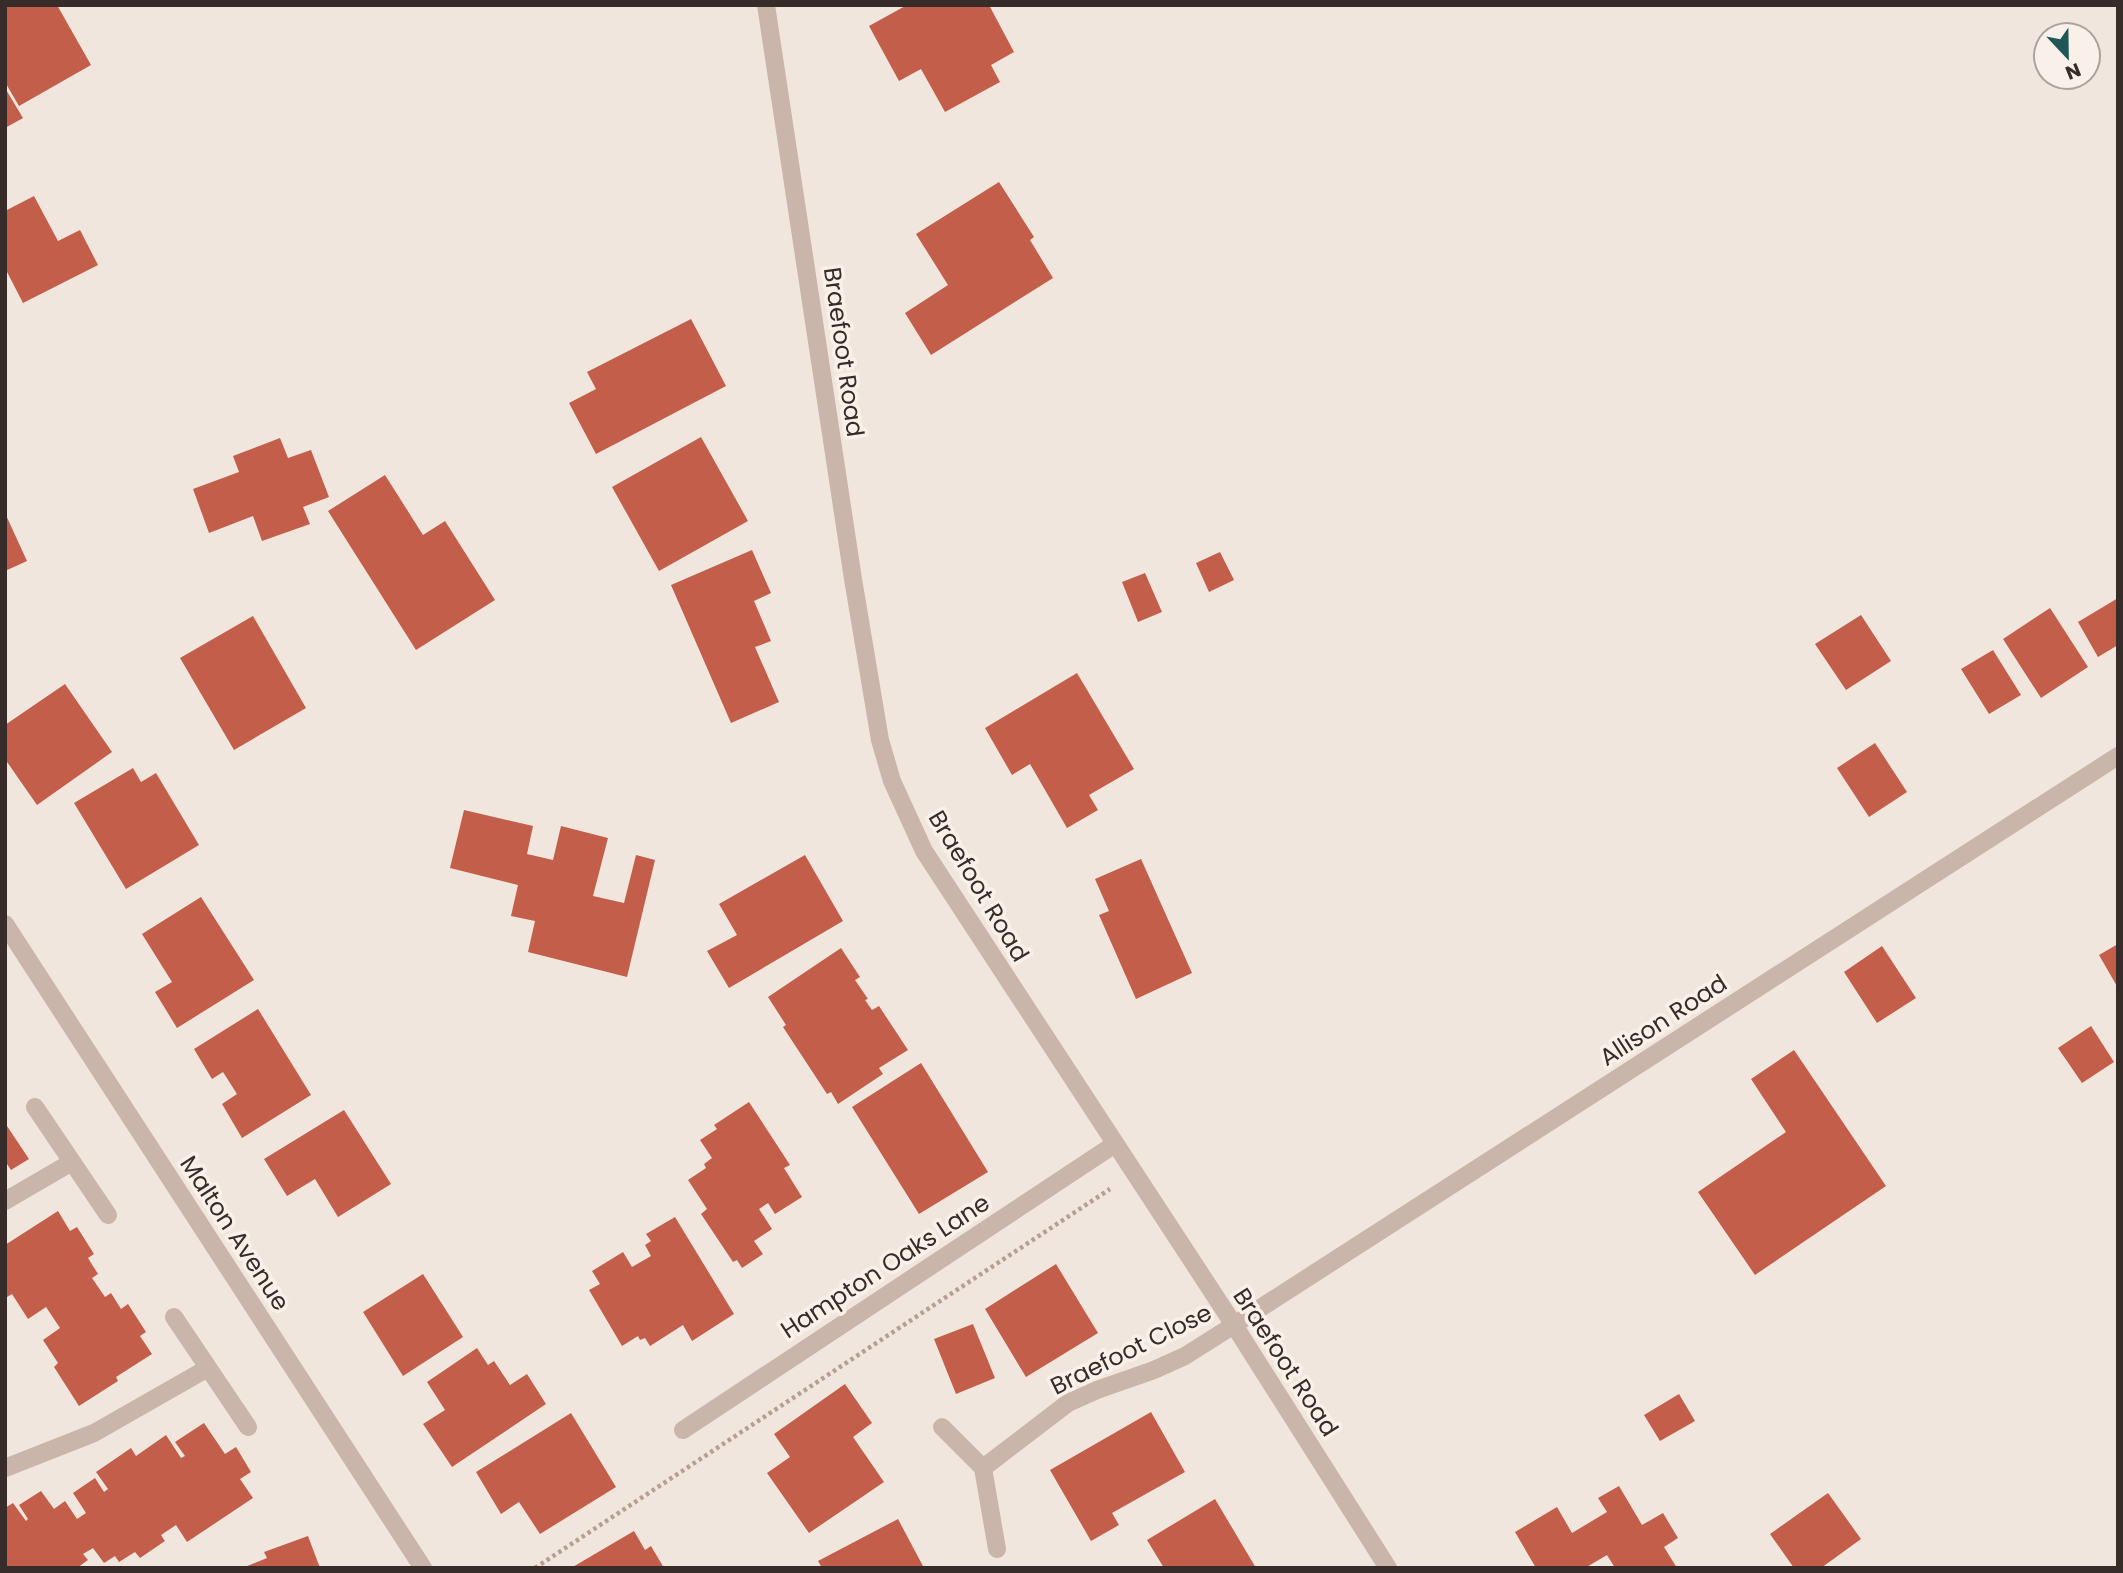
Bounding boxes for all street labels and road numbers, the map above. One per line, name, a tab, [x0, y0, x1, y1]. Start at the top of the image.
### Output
street label: Braefoot Road	[816, 265, 872, 439]
street label: Braefoot Road	[921, 804, 1037, 968]
street label: Allison Road	[1593, 966, 1733, 1074]
street label: Malton Avenue	[172, 1149, 298, 1317]
street label: Hampton Oaks Lane	[774, 1186, 996, 1346]
street label: Braefoot Road	[1226, 1281, 1346, 1443]
street label: Braefoot Close	[1045, 1296, 1217, 1402]

